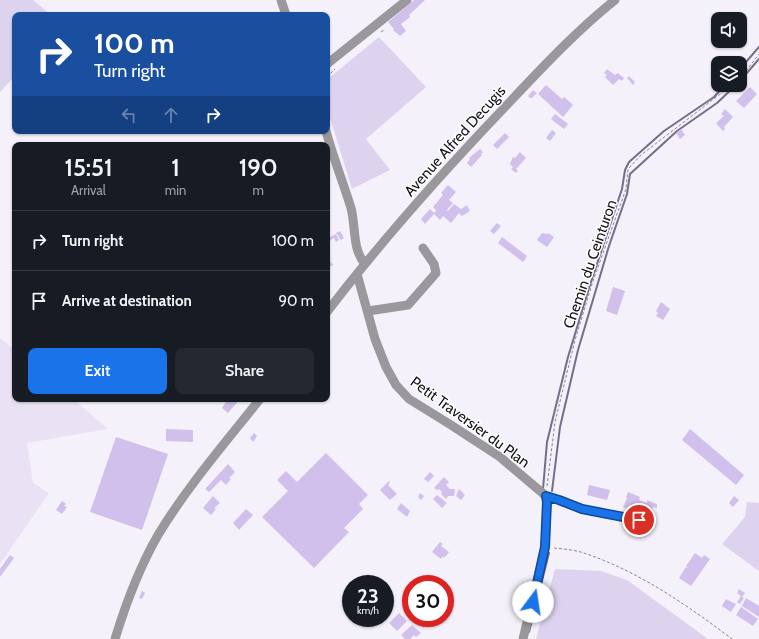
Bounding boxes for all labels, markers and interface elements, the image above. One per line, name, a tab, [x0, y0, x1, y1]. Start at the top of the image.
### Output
map controls	[711, 12, 747, 92]
button: sound	[711, 12, 747, 48]
text: 100 m	[94, 26, 175, 60]
icon: right	[28, 28, 80, 80]
button: layers	[711, 56, 747, 92]
text: Turn right	[94, 60, 165, 82]
street label: Avenue Alfred Decugis	[401, 82, 509, 200]
icon: left	[118, 104, 140, 126]
icon: ahead	[160, 104, 182, 126]
icon: right	[202, 104, 224, 126]
text: 15:51	[64, 153, 112, 182]
text: 1	[171, 153, 180, 182]
text: 190	[239, 153, 278, 182]
text: Arrival	[71, 182, 106, 198]
text: min	[165, 182, 186, 198]
text: m	[252, 182, 264, 198]
street label: Chemin du Ceinturon	[560, 197, 620, 331]
icon: right	[28, 230, 50, 252]
text: Turn right	[62, 232, 123, 250]
text: 100 m	[272, 232, 314, 250]
icon: arrive	[28, 290, 50, 312]
text: Arrive at destination	[62, 292, 192, 310]
text: 90 m	[278, 292, 314, 310]
button: Exit	[28, 348, 167, 394]
button: Share	[175, 348, 314, 394]
street label: Petit Traversier du Plan	[407, 373, 533, 471]
pin	[622, 503, 656, 537]
icon: arrive	[628, 509, 650, 531]
speed limit sign: 30	[402, 575, 454, 627]
position arrow	[512, 581, 554, 623]
text: 23	[357, 584, 379, 608]
text: km/h	[357, 604, 379, 617]

